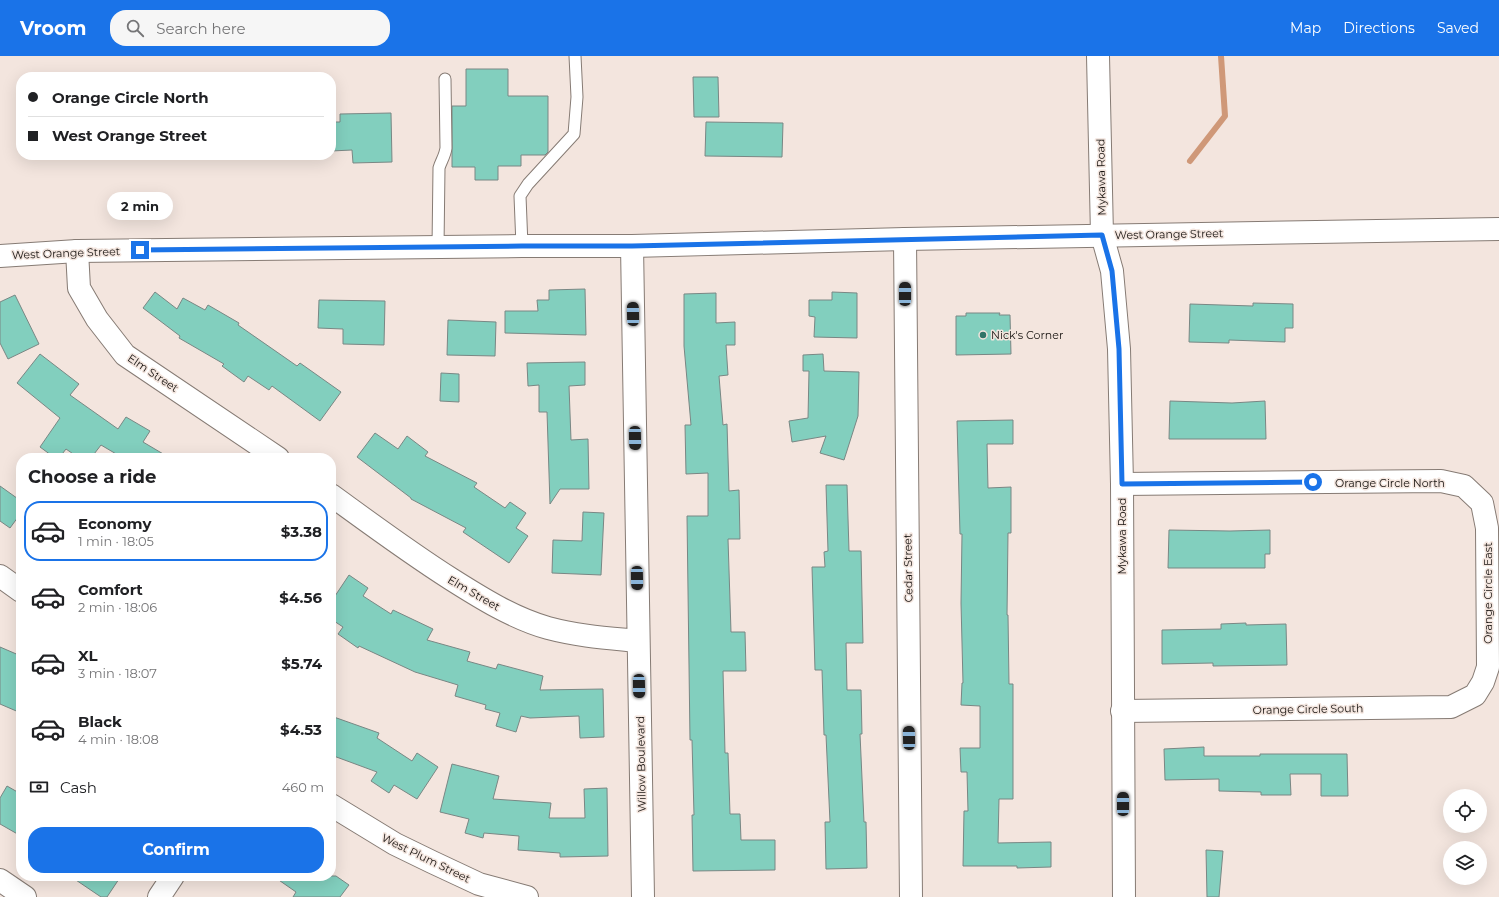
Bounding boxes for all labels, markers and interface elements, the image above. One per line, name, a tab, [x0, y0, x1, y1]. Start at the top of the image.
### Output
search box	[110, 10, 390, 46]
text: Vroom	[20, 17, 86, 40]
icon: search	[124, 17, 146, 39]
text: Search here	[156, 19, 246, 38]
text: Map	[1290, 19, 1321, 37]
text: Directions	[1343, 19, 1415, 37]
text: Saved	[1437, 19, 1479, 37]
text: Orange Circle North	[52, 88, 209, 107]
text: West Orange Street	[52, 126, 207, 145]
street label: Mykawa Road	[1093, 138, 1109, 216]
callout: 2 min	[107, 192, 173, 220]
text: 2 min	[121, 198, 159, 214]
street label: West Orange Street	[1115, 226, 1224, 242]
route end	[131, 241, 149, 259]
street label: West Orange Street	[12, 244, 121, 262]
car	[899, 282, 911, 306]
car	[627, 302, 639, 326]
place label: Nick's Corner	[991, 328, 1063, 342]
marker: Nick's Corner	[978, 330, 988, 340]
street label: Elm Street	[125, 351, 181, 395]
car	[629, 426, 641, 450]
text: Choose a ride	[28, 466, 156, 488]
route start	[1304, 473, 1322, 491]
street label: Orange Circle North	[1335, 476, 1445, 490]
street label: Mykawa Road	[1115, 498, 1129, 574]
icon: car	[30, 513, 66, 549]
text: Economy	[78, 514, 151, 533]
text: $3.38	[281, 522, 322, 541]
text: 1 min · 18:05	[78, 533, 154, 549]
street label: Cedar Street	[900, 533, 916, 602]
street label: Orange Circle East	[1481, 542, 1495, 644]
car	[631, 566, 643, 590]
street label: Elm Street	[445, 572, 503, 614]
icon: car	[30, 579, 66, 615]
text: Comfort	[78, 580, 143, 599]
text: $4.56	[279, 588, 322, 607]
text: 2 min · 18:06	[78, 599, 157, 615]
icon: car	[30, 645, 66, 681]
text: XL	[78, 646, 97, 665]
text: $5.74	[281, 654, 322, 673]
text: 3 min · 18:07	[78, 665, 157, 681]
car	[633, 674, 645, 698]
street label: Orange Circle South	[1253, 701, 1363, 717]
icon: car	[30, 711, 66, 747]
text: Black	[78, 712, 122, 731]
street label: Willow Boulevard	[633, 716, 649, 812]
text: $4.53	[280, 720, 322, 739]
car	[903, 726, 915, 750]
text: 4 min · 18:08	[78, 731, 159, 747]
icon: cash	[28, 776, 50, 798]
text: Cash	[60, 778, 97, 797]
text: 460 m	[282, 779, 324, 795]
map controls	[1443, 789, 1487, 885]
button: locate	[1443, 789, 1487, 833]
car	[1117, 792, 1129, 816]
button: Confirm	[28, 827, 324, 873]
street label: West Plum Street	[379, 830, 473, 886]
button: layers	[1443, 841, 1487, 885]

